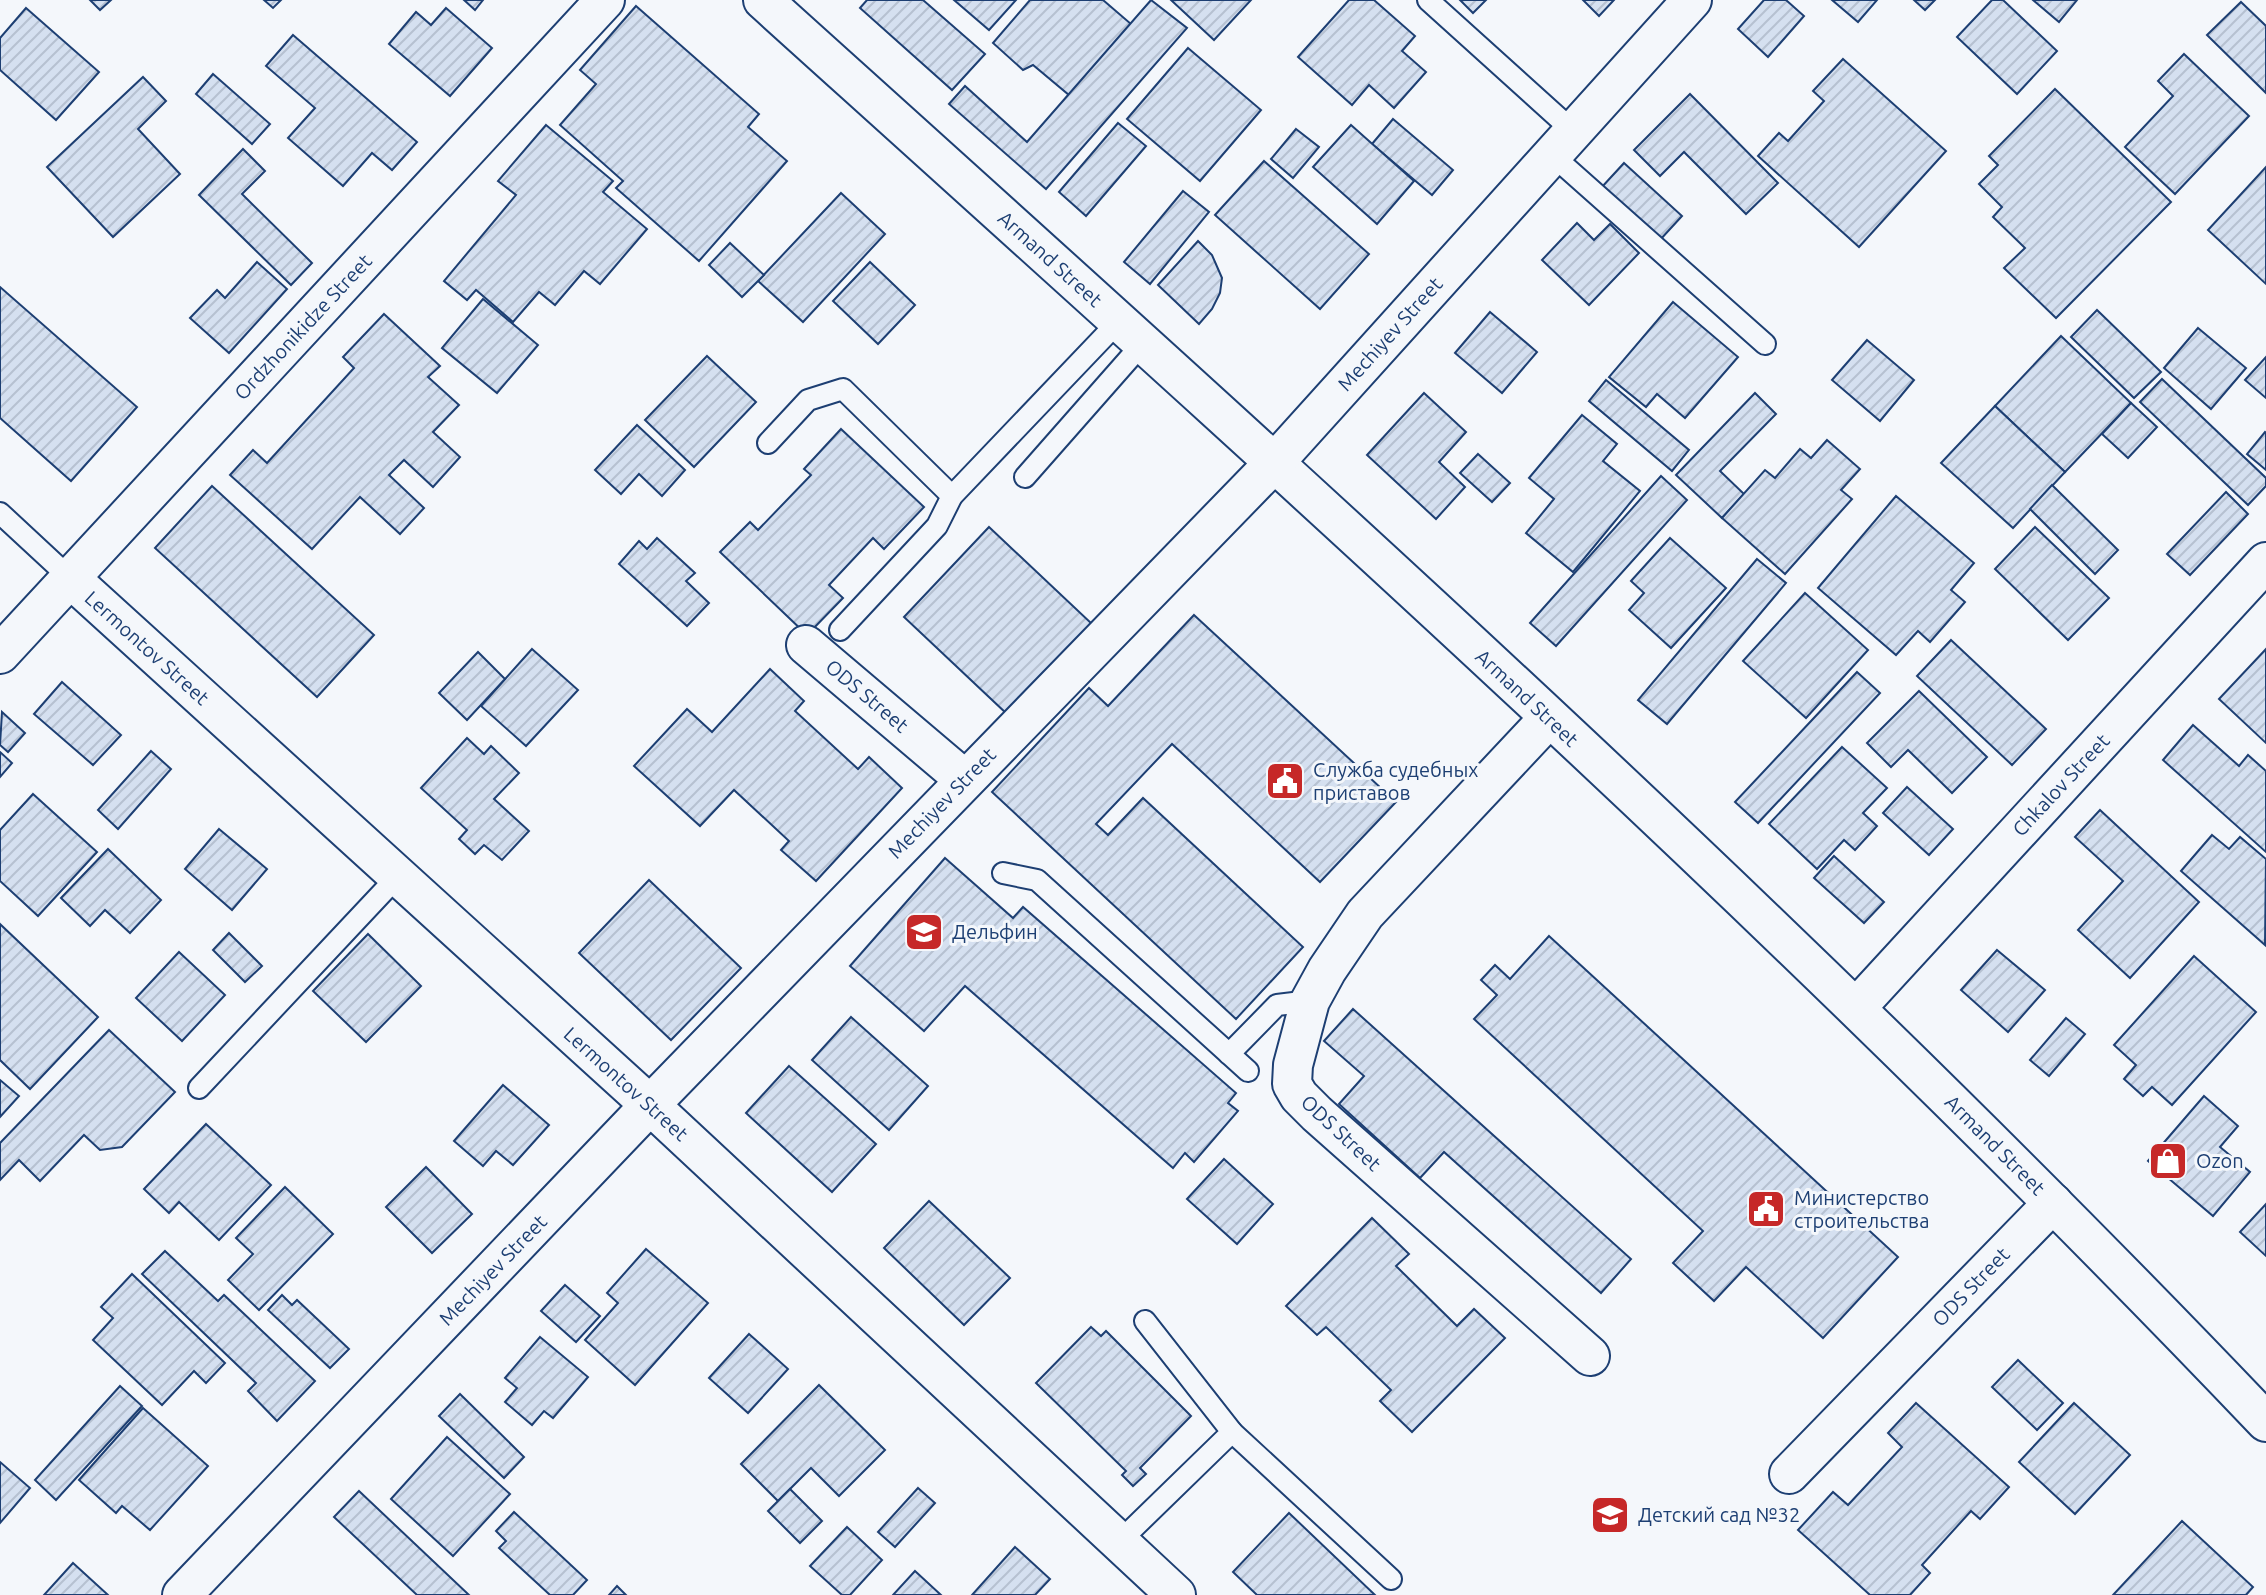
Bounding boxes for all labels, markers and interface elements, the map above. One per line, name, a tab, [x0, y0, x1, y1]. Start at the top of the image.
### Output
street label: Armand Street	[994, 206, 1107, 311]
street label: Ordzhonikidze Street	[229, 249, 376, 404]
street label: Mechiyev Street	[1333, 272, 1447, 395]
street label: Lermontov Street	[81, 586, 214, 709]
street label: Armand Street	[1471, 644, 1583, 751]
street label: ODS Street	[821, 654, 913, 737]
street label: Chkalov Street	[2008, 729, 2114, 840]
street label: Mechiyev Street	[883, 742, 1000, 863]
place label: Служба судебных приставов	[1313, 758, 1478, 804]
public building icon: Служба судебных приставов	[1264, 760, 1306, 802]
school or university icon: Дельфин	[903, 911, 945, 953]
place label: Дельфин	[952, 920, 1038, 943]
street label: Lermontov Street	[560, 1022, 693, 1145]
street label: ODS Street	[1297, 1090, 1386, 1175]
street label: Armand Street	[1941, 1090, 2050, 1199]
shop icon: Ozon	[2147, 1140, 2189, 1182]
place label: Ozon	[2196, 1149, 2244, 1172]
place label: Министерство строительства	[1794, 1186, 1929, 1232]
public building icon: Министерство строительства	[1745, 1188, 1787, 1230]
street label: Mechiyev Street	[434, 1209, 551, 1330]
street label: ODS Street	[1927, 1242, 2014, 1331]
school or university icon: Детский сад №32	[1589, 1494, 1631, 1536]
place label: Детский сад №32	[1638, 1503, 1800, 1526]

